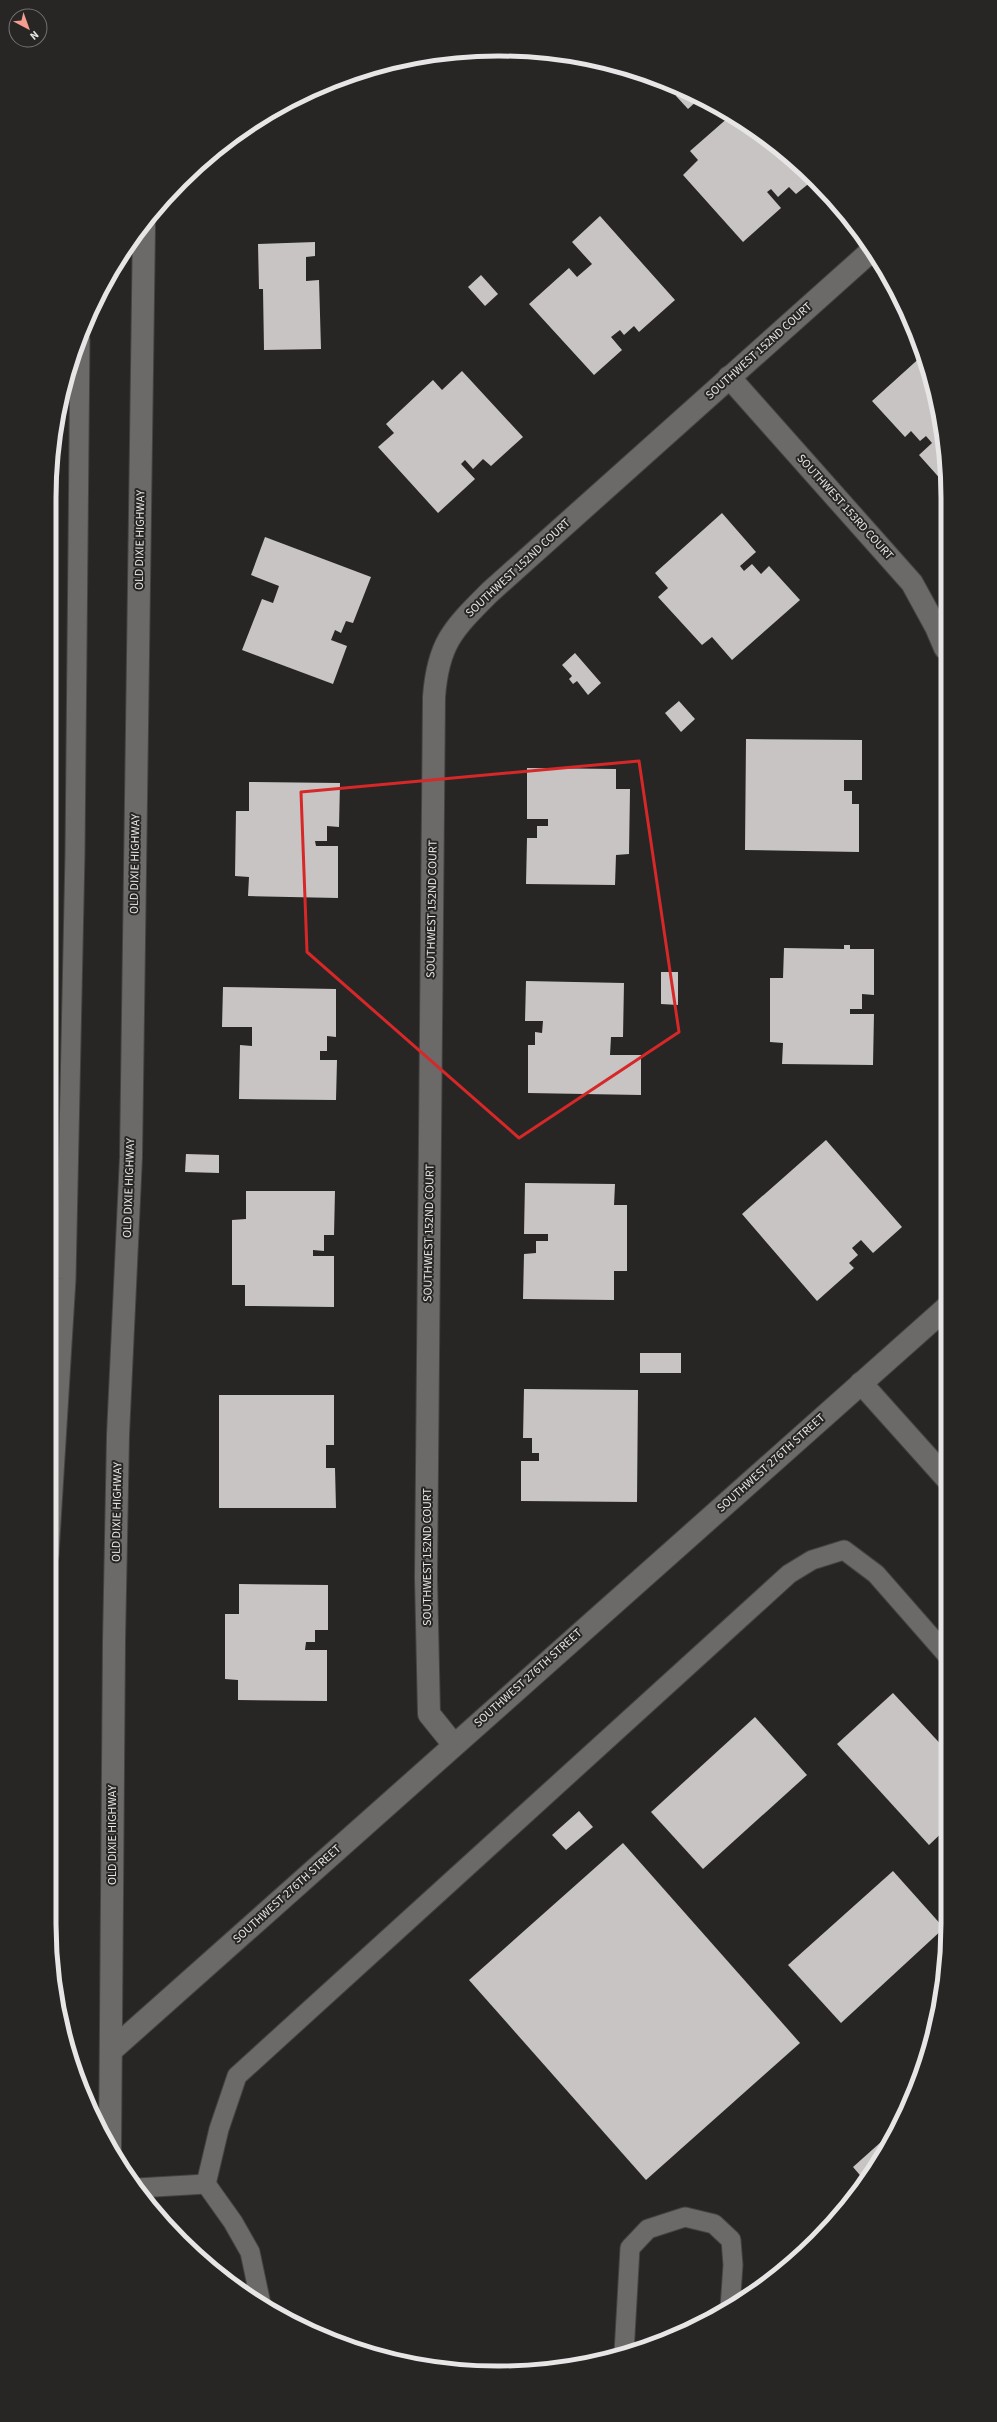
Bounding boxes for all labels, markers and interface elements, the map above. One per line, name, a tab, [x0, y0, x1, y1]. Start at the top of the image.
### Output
north arrow	[8, 8, 48, 48]
text: N	[27, 27, 42, 43]
street label: SOUTHWEST 152ND COURT	[702, 298, 816, 403]
street label: SOUTHWEST 153RD COURT	[793, 450, 898, 564]
street label: OLD DIXIE HIGHWAY	[131, 490, 149, 590]
street label: SOUTHWEST 152ND COURT	[462, 514, 575, 621]
street label: OLD DIXIE HIGHWAY	[126, 814, 144, 914]
street label: SOUTHWEST 152ND COURT	[422, 839, 442, 978]
street label: OLD DIXIE HIGHWAY	[119, 1138, 139, 1238]
street label: SOUTHWEST 152ND COURT	[419, 1163, 439, 1302]
street label: SOUTHWEST 276TH STREET	[713, 1409, 829, 1516]
street label: OLD DIXIE HIGHWAY	[108, 1462, 126, 1562]
street label: SOUTHWEST 152ND COURT	[419, 1488, 436, 1626]
street label: SOUTHWEST 276TH STREET	[470, 1624, 586, 1731]
street label: OLD DIXIE HIGHWAY	[104, 1785, 121, 1885]
street label: SOUTHWEST 276TH STREET	[229, 1840, 345, 1947]

